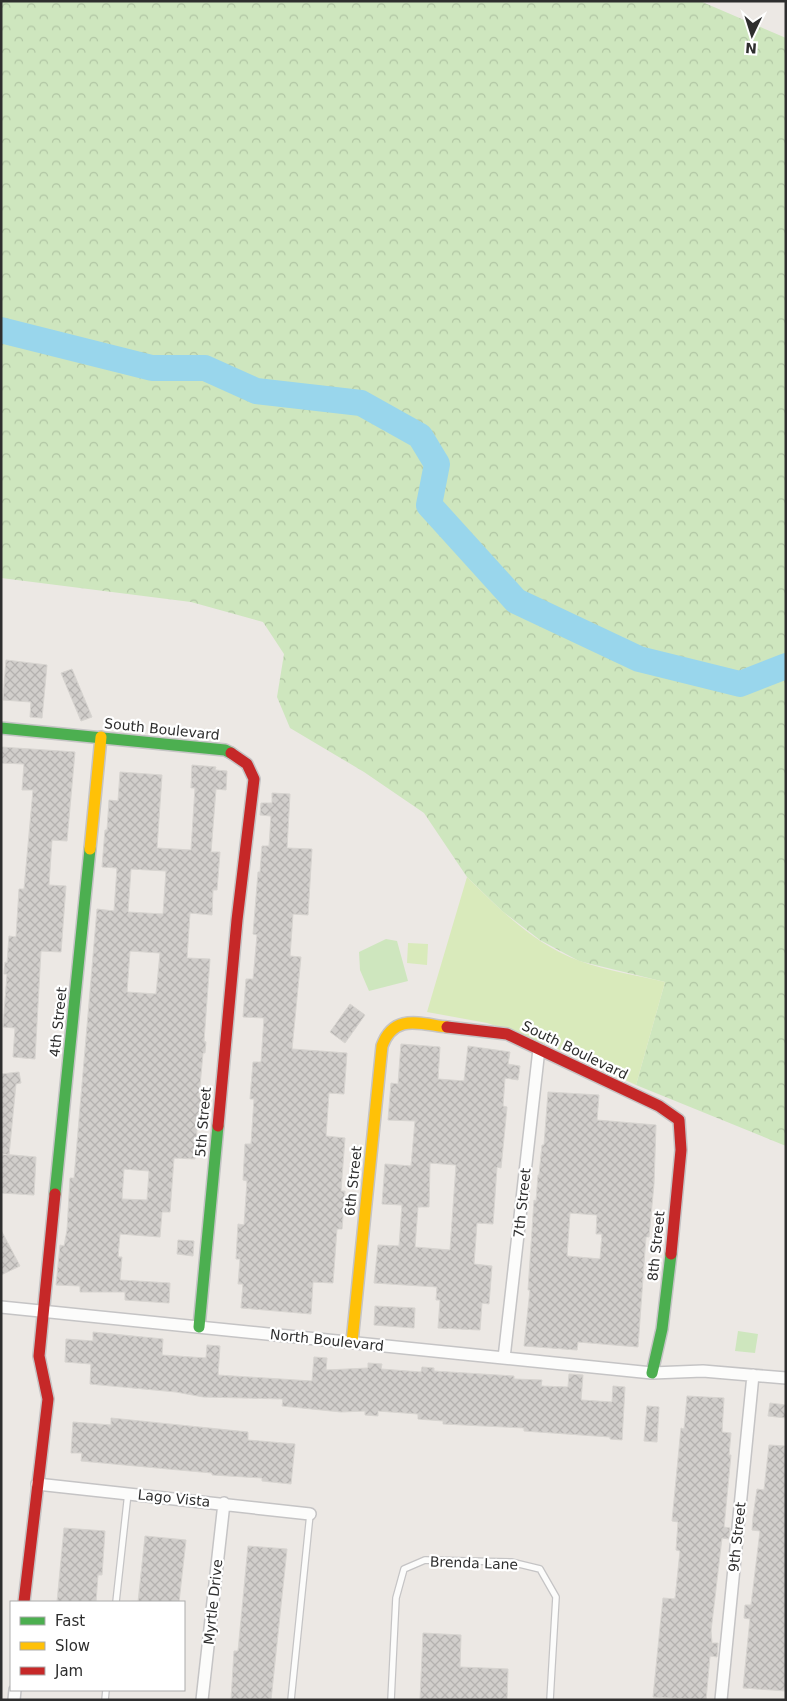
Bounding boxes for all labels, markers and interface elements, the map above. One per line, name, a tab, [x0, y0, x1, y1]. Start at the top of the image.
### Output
north arrow	[727, 10, 777, 60]
text: N	[745, 40, 757, 56]
street label: South Boulevard	[104, 715, 220, 743]
street label: 4th Street	[46, 986, 70, 1058]
street label: South Boulevard	[519, 1017, 631, 1083]
street label: 5th Street	[192, 1086, 214, 1158]
street label: 6th Street	[341, 1145, 365, 1217]
street label: 7th Street	[510, 1167, 534, 1239]
street label: 8th Street	[644, 1210, 668, 1282]
street label: North Boulevard	[269, 1326, 385, 1354]
street label: Lago Vista	[137, 1486, 211, 1510]
street label: 9th Street	[725, 1501, 749, 1573]
street label: Brenda Lane	[430, 1553, 518, 1573]
street label: Myrtle Drive	[201, 1558, 225, 1646]
legend	[10, 1601, 185, 1691]
text: Fast	[55, 1612, 85, 1630]
text: Slow	[55, 1637, 90, 1655]
text: Jam	[54, 1662, 83, 1680]

